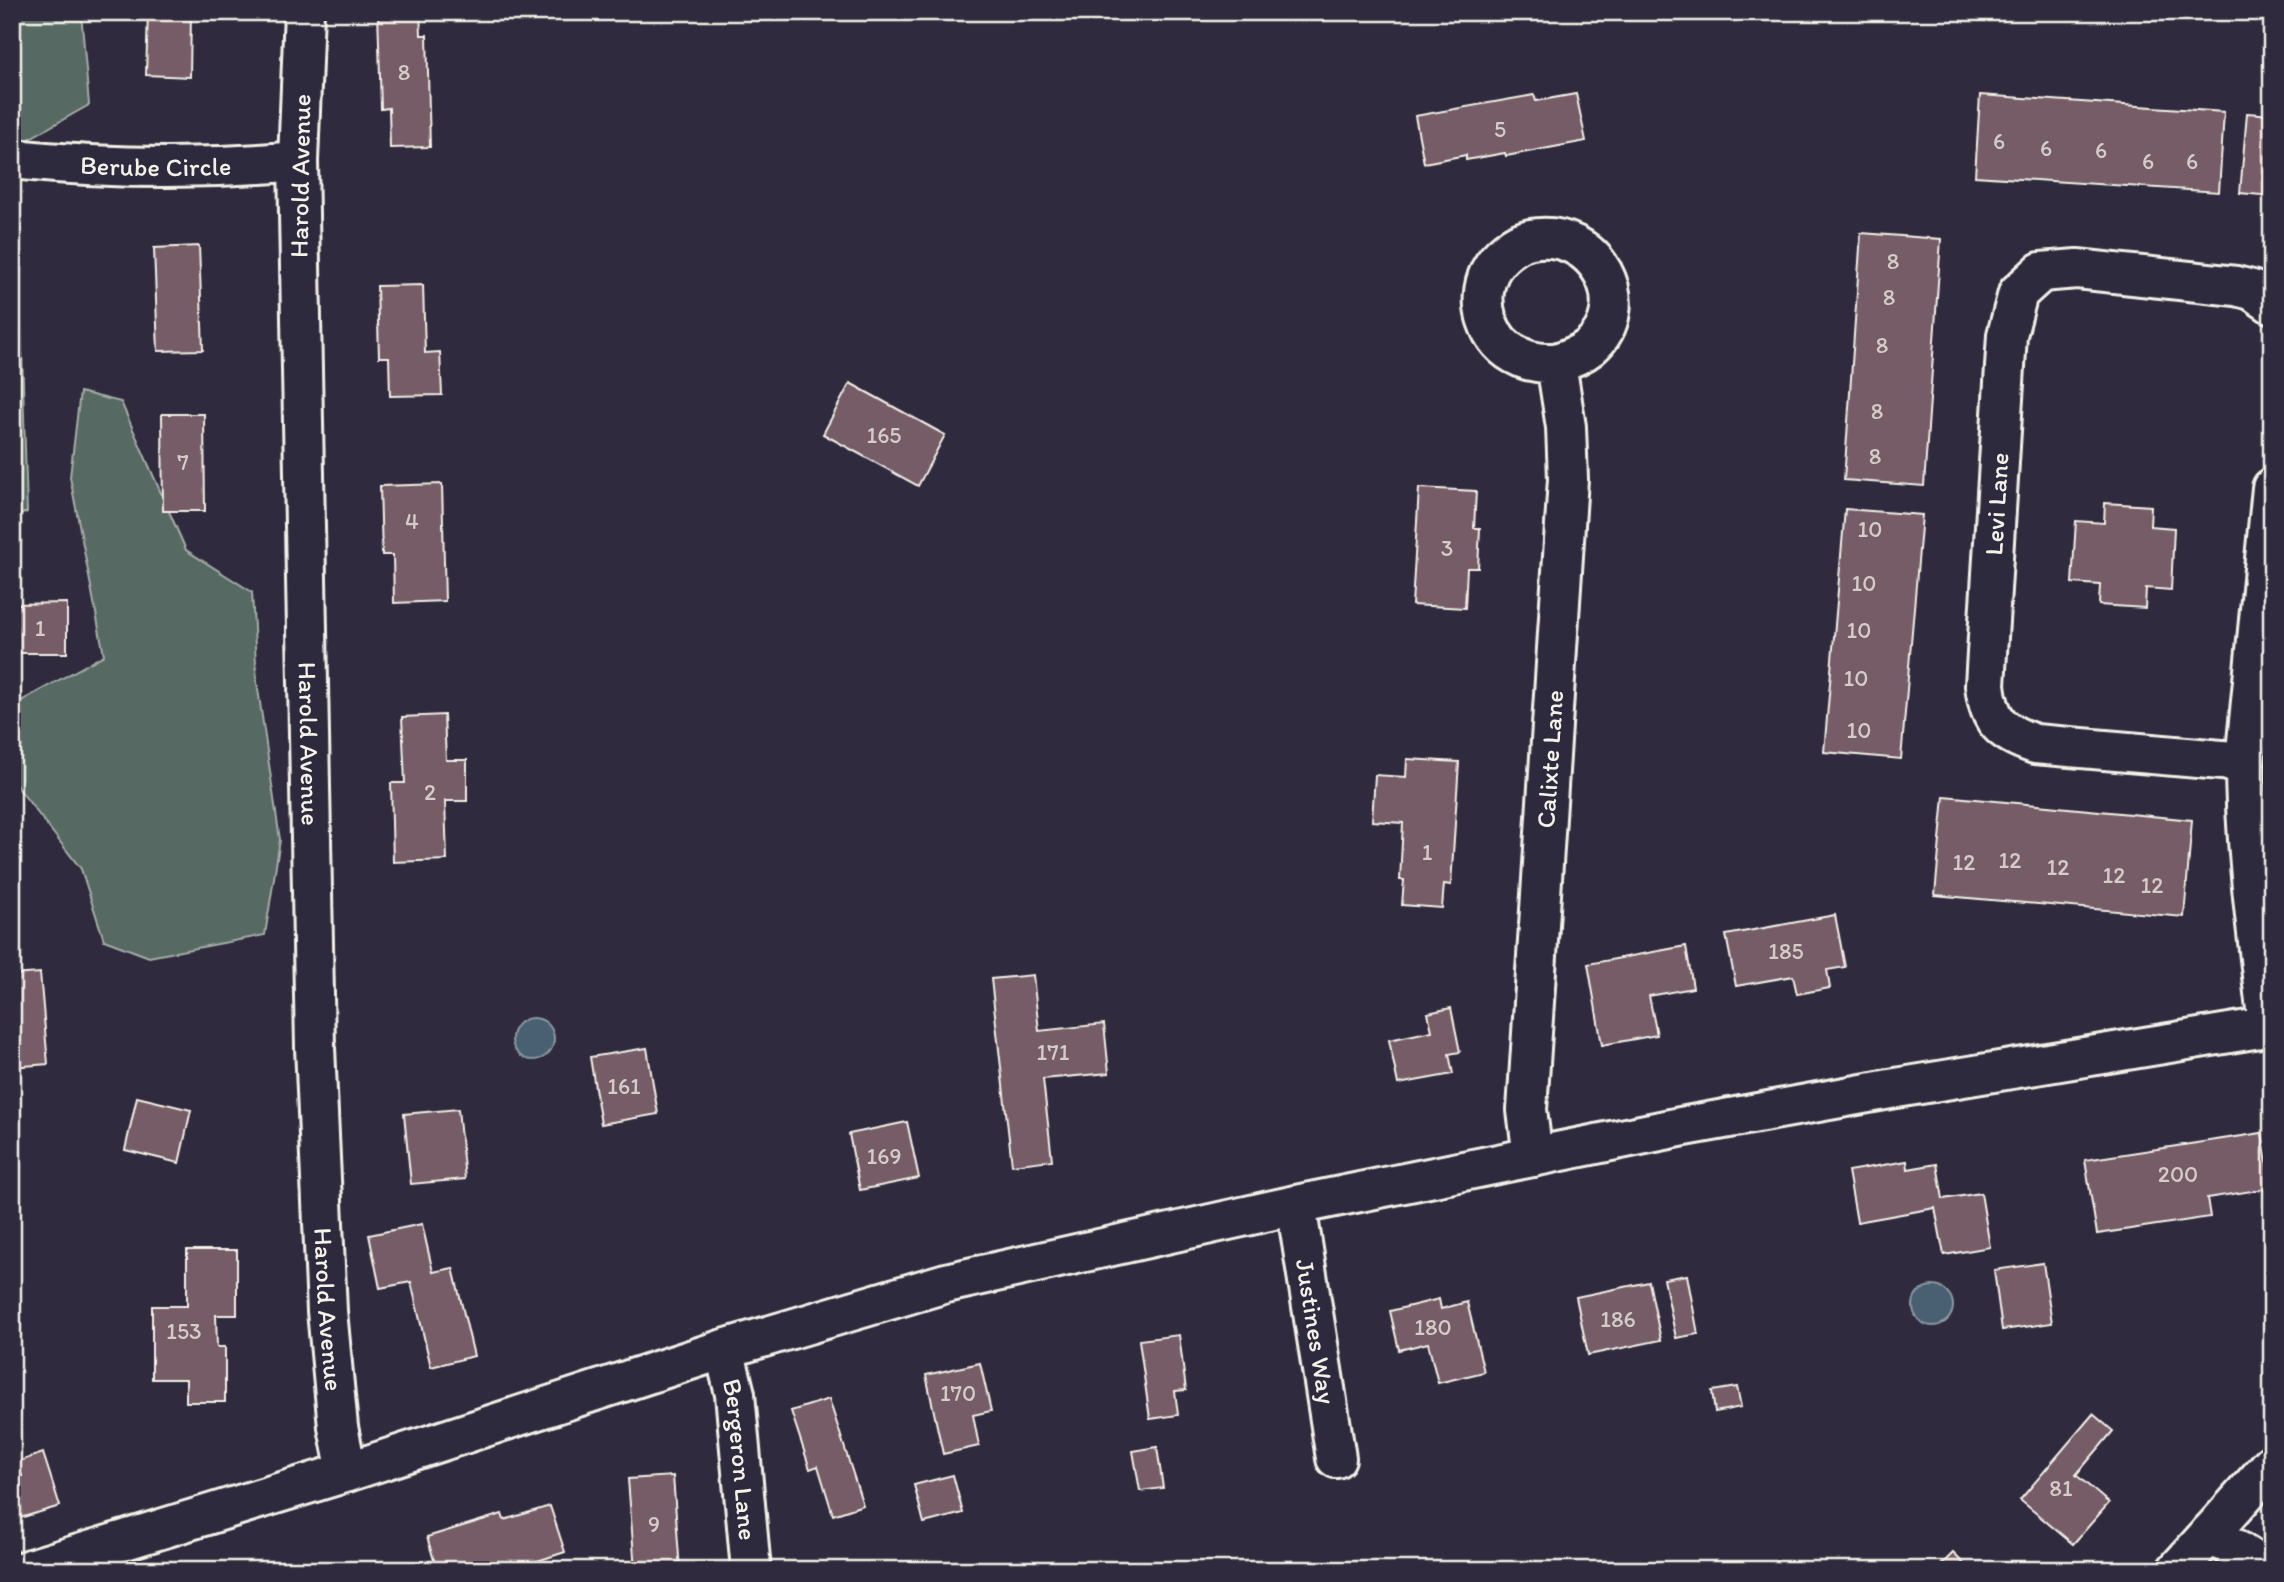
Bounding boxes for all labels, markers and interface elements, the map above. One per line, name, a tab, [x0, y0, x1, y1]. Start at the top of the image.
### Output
house number: 8	[398, 58, 410, 86]
street label: Harold Avenue	[283, 94, 317, 258]
house number: 5	[1494, 115, 1506, 143]
house number: 6	[1993, 127, 2005, 155]
house number: 6	[2040, 134, 2052, 162]
house number: 6	[2095, 136, 2107, 164]
house number: 6	[2142, 147, 2154, 175]
house number: 6	[2186, 147, 2198, 175]
street label: Berube Circle	[79, 149, 232, 183]
house number: 8	[1887, 247, 1899, 275]
house number: 8	[1883, 283, 1895, 311]
house number: 8	[1876, 331, 1888, 359]
house number: 8	[1871, 397, 1883, 425]
house number: 165	[867, 421, 901, 449]
house number: 8	[1869, 442, 1881, 470]
house number: 7	[177, 448, 189, 476]
street label: Levi Lane	[1977, 452, 2016, 556]
house number: 4	[405, 507, 419, 535]
house number: 10	[1858, 515, 1882, 543]
house number: 3	[1441, 534, 1453, 562]
house number: 10	[1852, 569, 1876, 597]
house number: 1	[35, 614, 46, 642]
house number: 10	[1847, 616, 1871, 644]
street label: Harold Avenue	[292, 662, 327, 826]
house number: 10	[1844, 664, 1868, 692]
street label: Calixte Lane	[1529, 689, 1570, 829]
house number: 10	[1847, 716, 1871, 744]
house number: 2	[424, 778, 436, 806]
house number: 1	[1422, 838, 1433, 866]
house number: 12	[1999, 846, 2021, 874]
house number: 12	[1953, 848, 1975, 876]
house number: 12	[2047, 853, 2069, 881]
house number: 12	[2103, 861, 2125, 889]
house number: 12	[2141, 871, 2163, 899]
house number: 185	[1768, 937, 1804, 965]
house number: 171	[1037, 1038, 1070, 1066]
house number: 161	[607, 1072, 641, 1100]
house number: 169	[867, 1142, 901, 1170]
house number: 200	[2158, 1160, 2198, 1188]
street label: Harold Avenue	[307, 1227, 351, 1393]
street label: Justines Way	[1289, 1257, 1343, 1406]
house number: 186	[1600, 1305, 1636, 1333]
house number: 180	[1414, 1313, 1452, 1341]
house number: 153	[166, 1317, 202, 1345]
street label: Bergeron Lane	[716, 1375, 764, 1542]
house number: 170	[940, 1379, 976, 1407]
house number: 81	[2049, 1474, 2073, 1502]
house number: 9	[648, 1510, 660, 1538]

